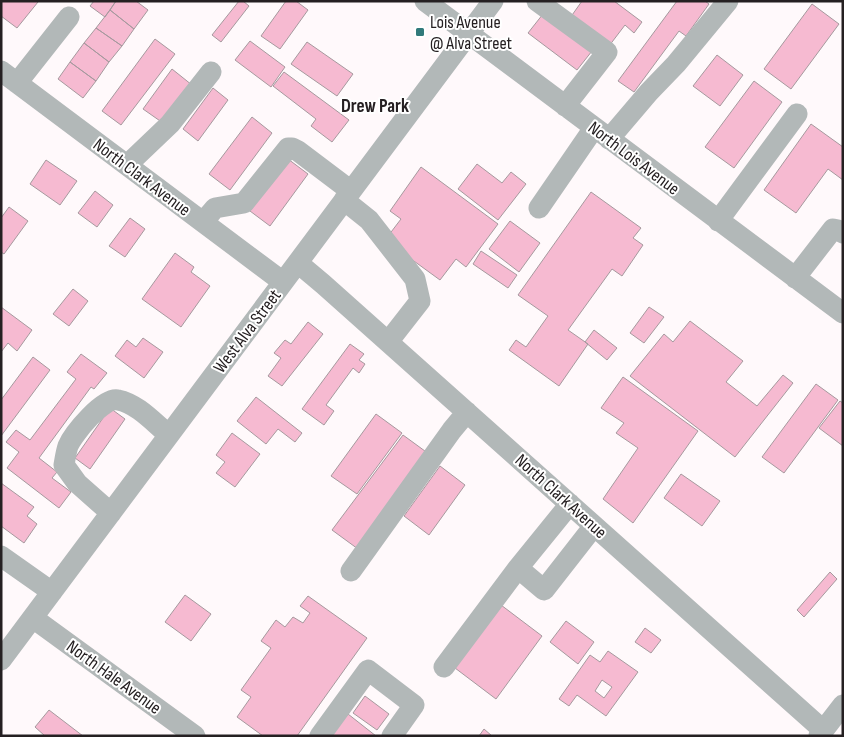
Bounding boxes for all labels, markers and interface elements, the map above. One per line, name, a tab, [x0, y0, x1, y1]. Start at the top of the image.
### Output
place label: Lois Avenue @ Alva Street	[430, 12, 513, 54]
marker: Lois Avenue @ Alva Street	[414, 26, 426, 38]
district label: Drew Park	[341, 95, 409, 118]
street label: North Lois Avenue	[584, 117, 683, 199]
street label: North Clark Avenue	[89, 134, 194, 221]
street label: West Alva Street	[209, 285, 286, 377]
street label: North Clark Avenue	[511, 450, 611, 543]
street label: North Hale Avenue	[62, 636, 165, 719]

